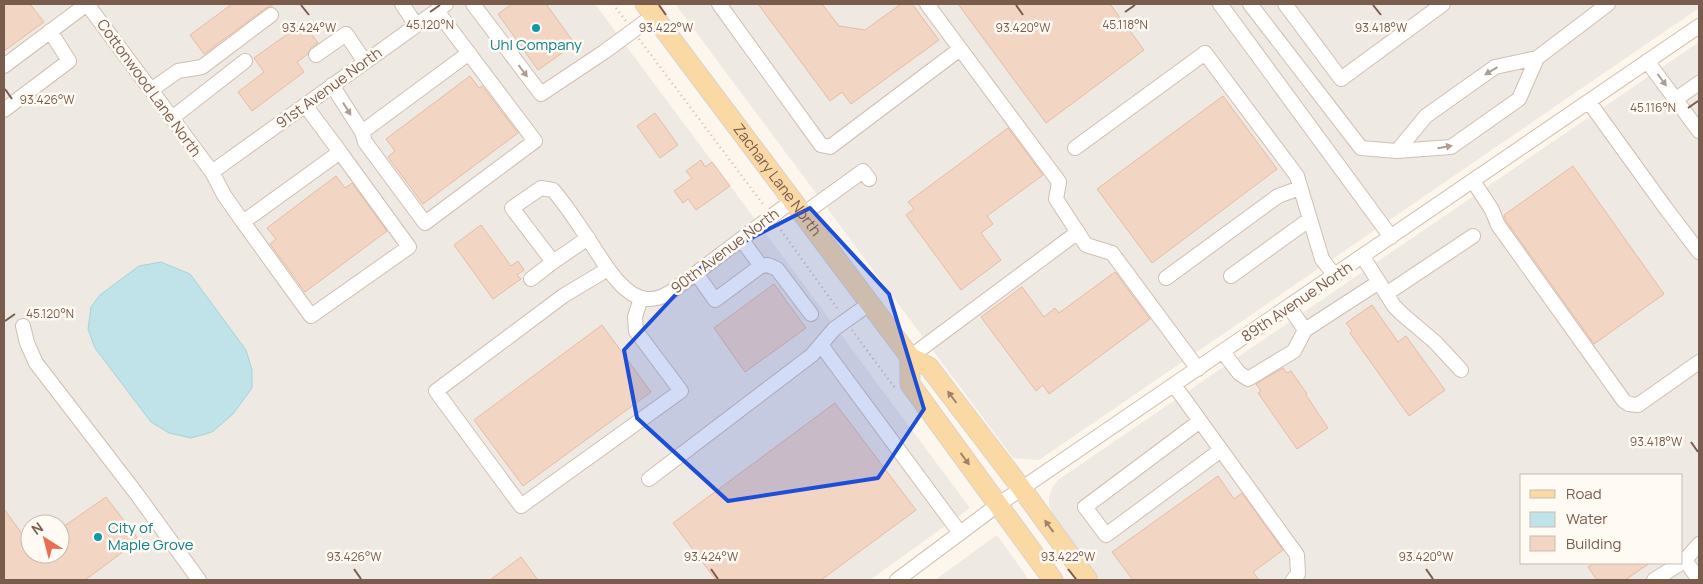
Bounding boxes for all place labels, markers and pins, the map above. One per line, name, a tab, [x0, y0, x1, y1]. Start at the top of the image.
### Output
marker: Uhl Company	[530, 22, 542, 34]
place label: Uhl Company	[490, 34, 582, 55]
place label: City of Maple Grove	[108, 517, 194, 555]
marker: City of Maple Grove	[92, 531, 104, 543]

